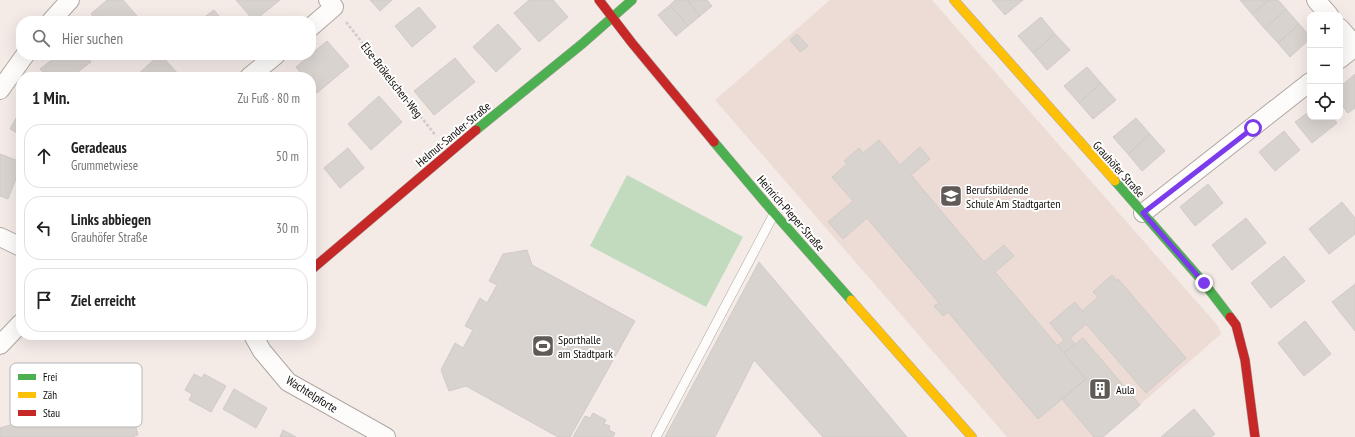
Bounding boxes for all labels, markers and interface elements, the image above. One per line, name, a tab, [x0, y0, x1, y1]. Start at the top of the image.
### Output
map controls	[1307, 12, 1343, 120]
button: +	[1307, 12, 1343, 48]
search box	[16, 16, 316, 60]
icon: search	[30, 27, 52, 49]
text: Hier suchen	[62, 29, 123, 48]
street label: Else-Brökelschen-Weg	[358, 39, 426, 121]
button: −	[1307, 48, 1343, 84]
button: locate	[1307, 84, 1343, 120]
text: 1 Min.	[32, 87, 70, 109]
text: Zu Fuß · 80 m	[238, 90, 300, 107]
street label: Helmut-Sander-Straße	[412, 98, 494, 170]
route start	[1244, 119, 1262, 137]
text: Geradeaus	[71, 138, 127, 157]
street label: Grauhöfer Straße	[1090, 138, 1148, 200]
icon: ahead	[33, 145, 55, 167]
text: 50 m	[276, 148, 299, 165]
text: Grummetwiese	[71, 157, 138, 174]
street label: Heinrich-Pieper-Straße	[754, 172, 828, 254]
place label: Berufsbildende Schule Am Stadtgarten	[966, 182, 1061, 211]
school or university icon: Berufsbildende Schule Am Stadtgarten	[938, 183, 964, 209]
text: Links abbiegen	[71, 210, 151, 229]
icon: left	[33, 217, 55, 239]
text: 30 m	[276, 220, 299, 237]
text: Grauhöfer Straße	[71, 229, 148, 246]
route end	[1195, 274, 1213, 292]
icon: arrive	[33, 289, 55, 311]
text: Ziel erreicht	[71, 291, 136, 310]
place label: Sporthalle am Stadtpark	[558, 332, 613, 361]
sports icon: Sporthalle am Stadtpark	[530, 333, 556, 359]
legend	[10, 363, 142, 427]
text: Frei	[43, 370, 58, 384]
street label: Wachtelpforte	[283, 372, 341, 416]
building icon: Aula	[1087, 376, 1113, 402]
place label: Aula	[1116, 382, 1135, 397]
text: Zäh	[43, 388, 57, 402]
text: Stau	[43, 406, 60, 420]

